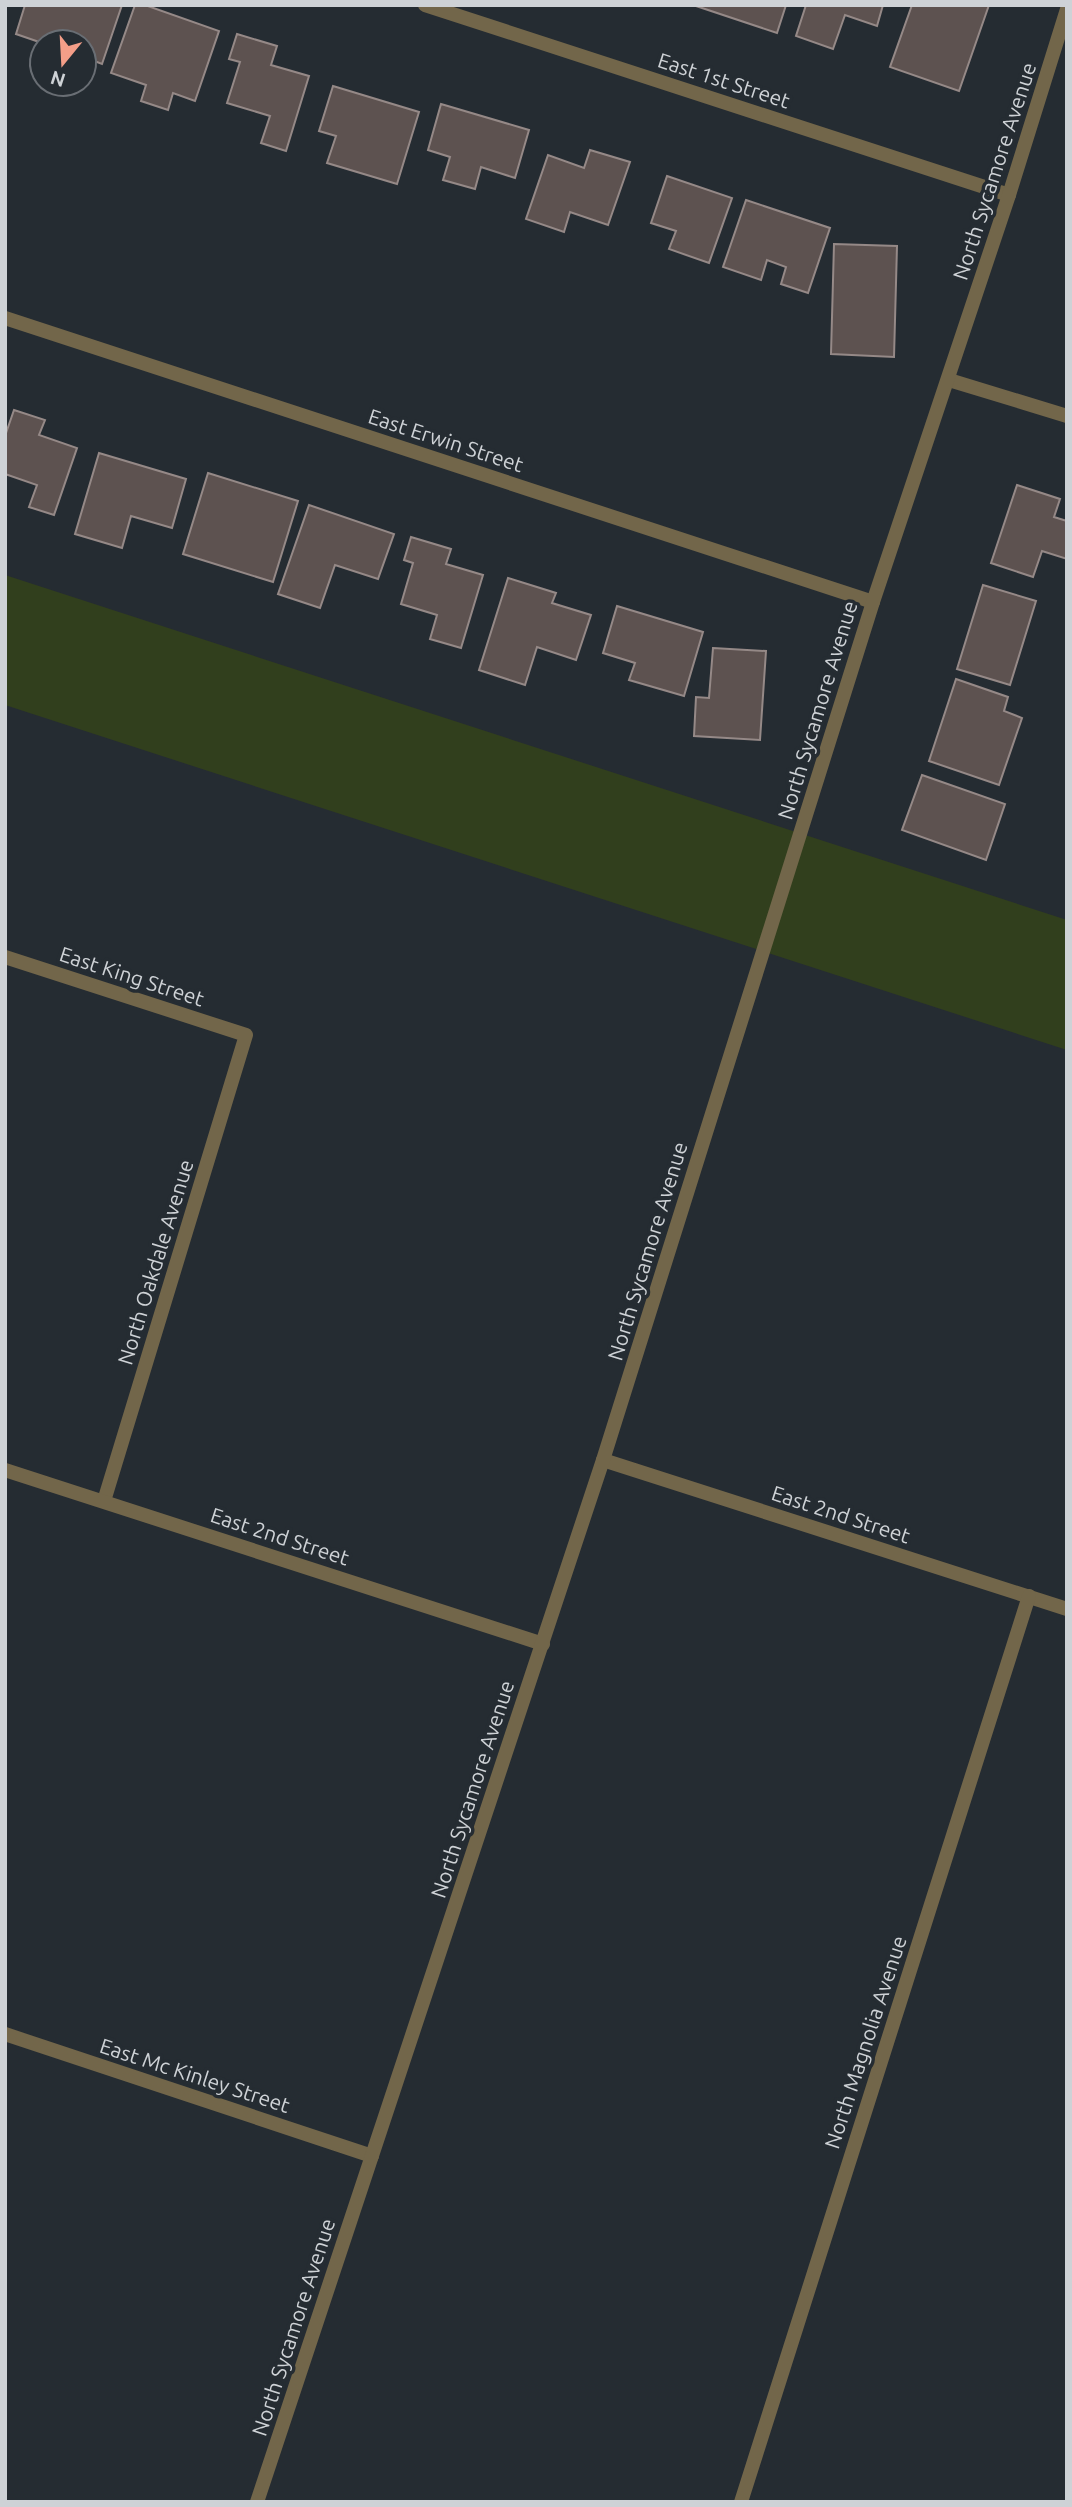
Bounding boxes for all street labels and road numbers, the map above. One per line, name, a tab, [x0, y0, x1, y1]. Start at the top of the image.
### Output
street label: East 1st Street	[655, 47, 793, 113]
street label: North Sycamore Avenue	[947, 59, 1041, 283]
street label: East Erwin Street	[365, 404, 527, 476]
street label: North Sycamore Avenue	[772, 598, 862, 822]
street label: East King Street	[57, 941, 207, 1011]
street label: North Sycamore Avenue	[602, 1139, 692, 1363]
street label: North Oakdale Avenue	[112, 1156, 198, 1368]
street label: East 2nd Street	[769, 1480, 913, 1548]
street label: East 2nd Street	[208, 1502, 352, 1570]
street label: North Sycamore Avenue	[425, 1677, 519, 1901]
street label: North Magnolia Avenue	[819, 1932, 911, 2152]
street label: East Mc Kinley Street	[97, 2033, 293, 2117]
street label: North Sycamore Avenue	[246, 2215, 340, 2439]

